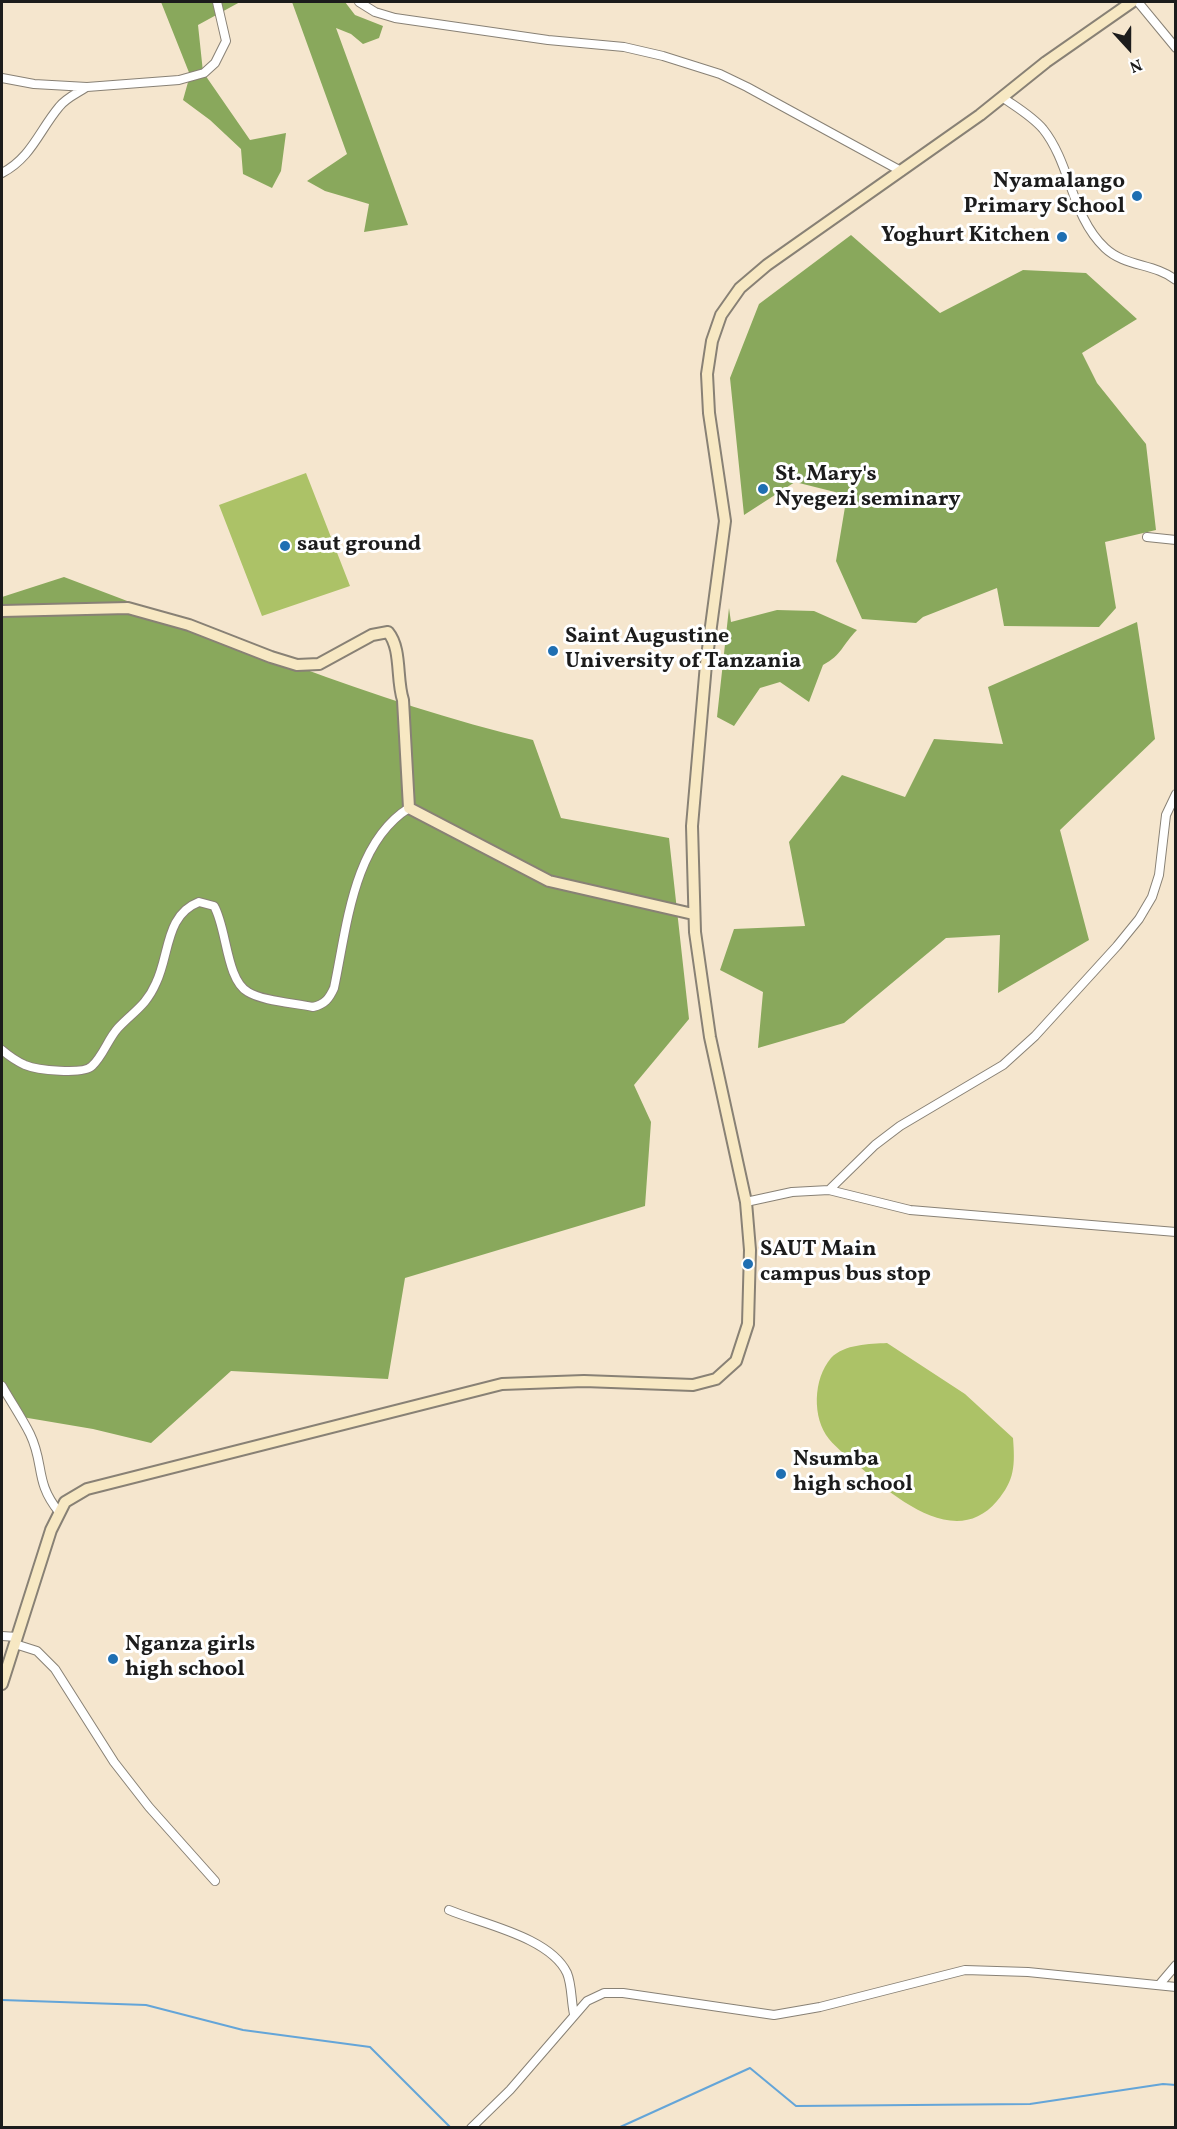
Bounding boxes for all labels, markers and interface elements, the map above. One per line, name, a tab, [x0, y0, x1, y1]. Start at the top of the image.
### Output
north arrow	[1099, 18, 1159, 78]
text: N	[1126, 52, 1145, 77]
place label: Nyamalango Primary School	[963, 170, 1125, 222]
marker: Nyamalango Primary School	[1130, 189, 1144, 203]
place label: Yoghurt Kitchen	[881, 224, 1050, 250]
marker: Yoghurt Kitchen	[1055, 230, 1069, 244]
place label: St. Mary's Nyegezi seminary	[775, 463, 961, 514]
marker: St. Mary's Nyegezi seminary	[756, 482, 770, 496]
place label: saut ground	[297, 533, 421, 559]
marker: saut ground	[278, 539, 292, 553]
place label: Saint Augustine University of Tanzania	[565, 625, 801, 676]
marker: Saint Augustine University of Tanzania	[546, 644, 560, 658]
place label: SAUT Main campus bus stop	[760, 1238, 931, 1290]
marker: SAUT Main campus bus stop	[741, 1257, 755, 1271]
place label: Nsumba high school	[793, 1448, 913, 1500]
marker: Nsumba high school	[774, 1467, 788, 1481]
place label: Nganza girls high school	[125, 1633, 255, 1684]
marker: Nganza girls high school	[106, 1652, 120, 1666]

